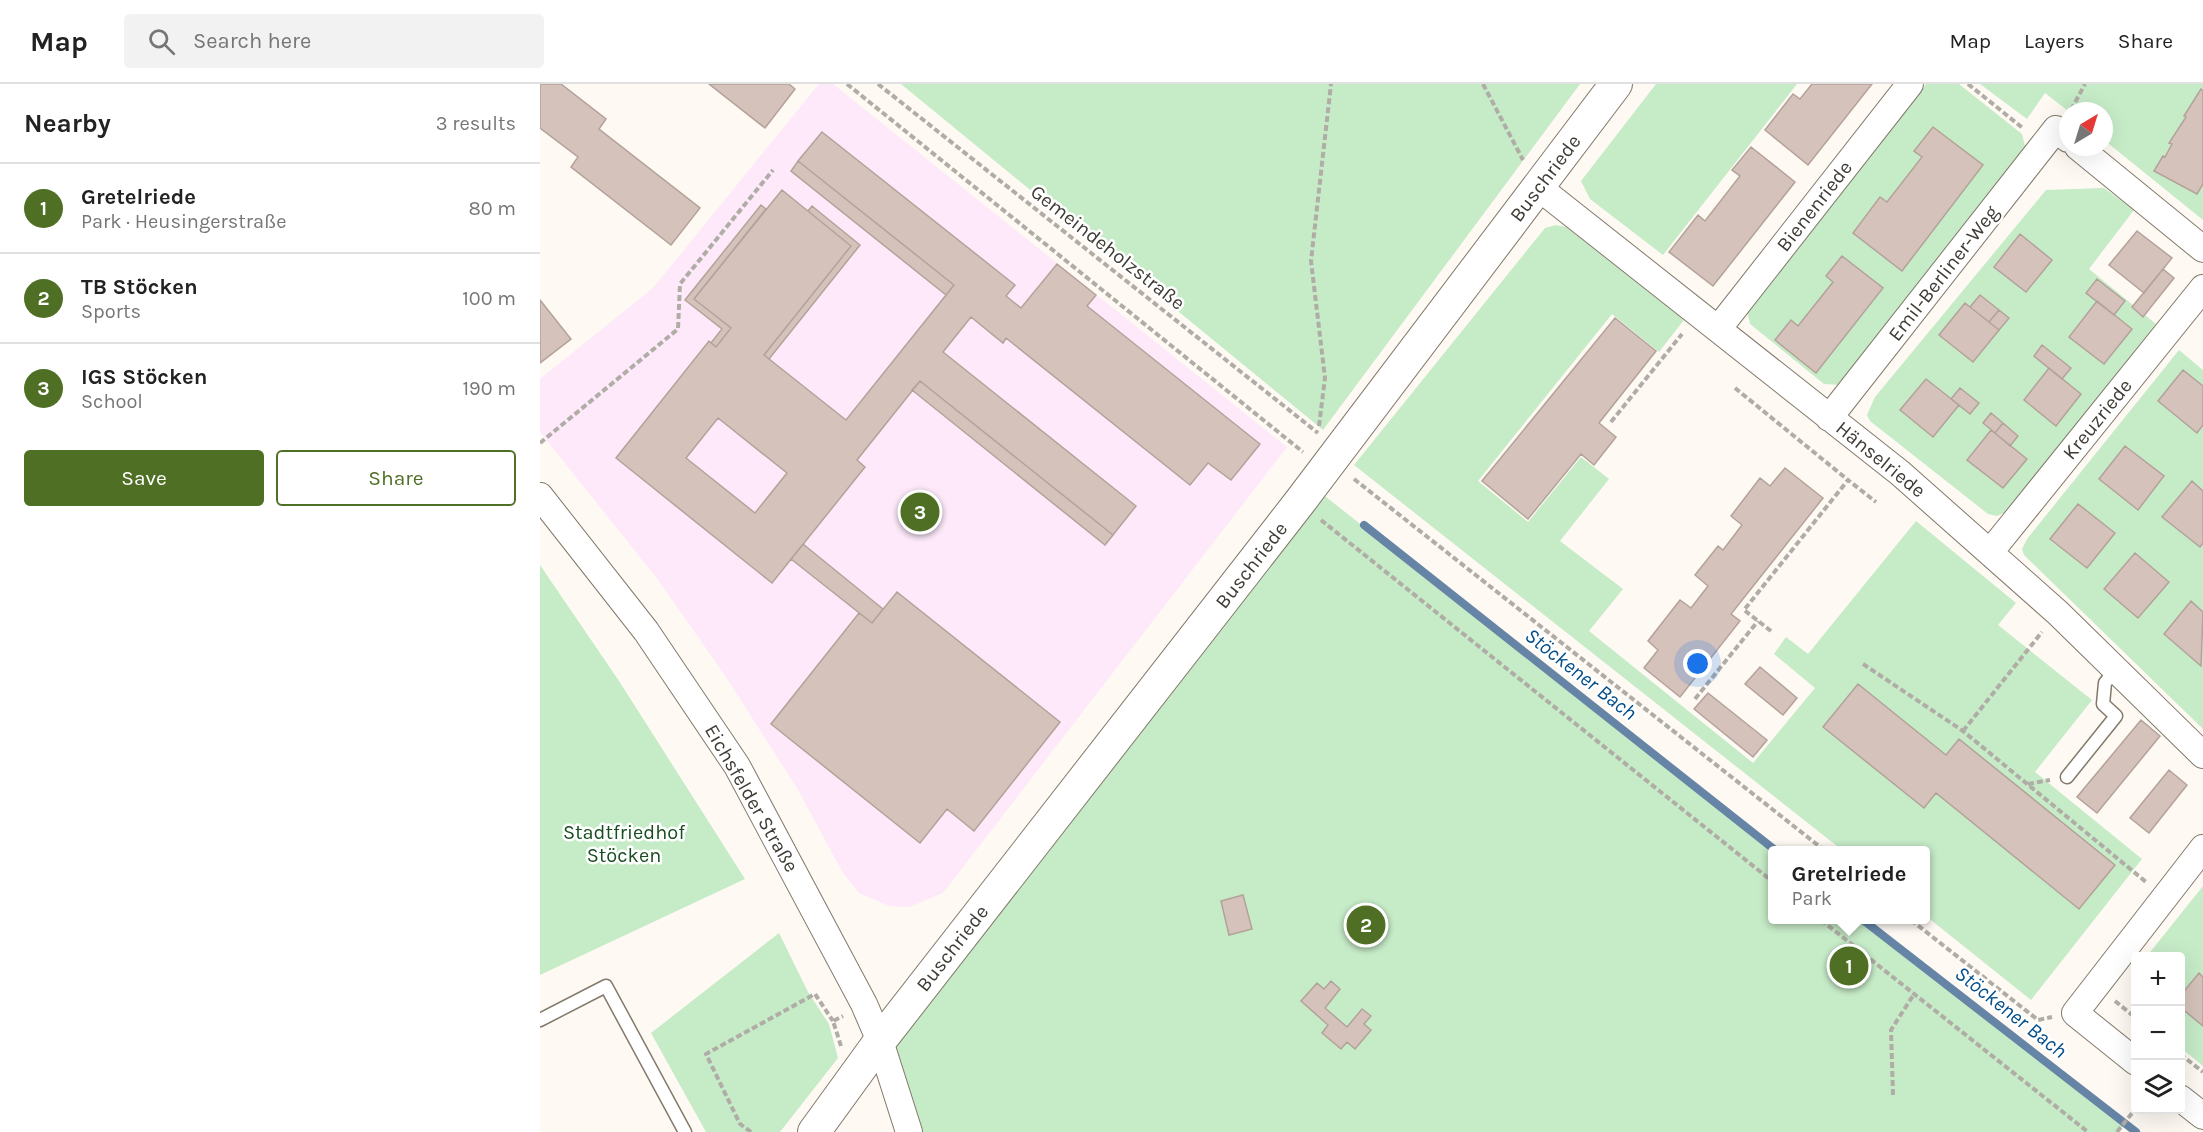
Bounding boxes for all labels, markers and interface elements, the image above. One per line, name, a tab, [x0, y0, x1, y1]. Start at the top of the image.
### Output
search box	[124, 14, 544, 68]
text: Map	[30, 25, 88, 58]
icon: search	[145, 25, 178, 58]
text: Search here	[193, 28, 311, 54]
text: Map	[1949, 29, 1991, 53]
text: Layers	[2024, 29, 2085, 53]
text: Share	[2118, 29, 2173, 53]
north arrow	[2059, 102, 2113, 156]
text: Nearby	[24, 108, 111, 139]
text: 3 results	[436, 112, 516, 135]
street label: Buschriede	[1505, 130, 1586, 226]
street label: Bienenriede	[1772, 156, 1857, 256]
street label: Gemeindeholzstraße	[1026, 180, 1189, 315]
text: Gretelriede	[81, 184, 196, 210]
text: 1	[40, 197, 47, 220]
text: 80 m	[468, 197, 516, 220]
street label: Emil-Berliner-Weg	[1883, 201, 2003, 346]
text: Park · Heusingerstraße	[81, 210, 287, 233]
text: TB Stöcken	[81, 274, 198, 300]
text: 2	[37, 287, 50, 310]
text: 100 m	[462, 287, 516, 310]
text: Sports	[81, 300, 141, 323]
text: IGS Stöcken	[81, 364, 207, 390]
street label: Kreuzriede	[2058, 374, 2137, 464]
text: 3	[37, 377, 50, 400]
text: 190 m	[462, 377, 516, 400]
text: School	[81, 390, 143, 413]
street label: Hänselriede	[1831, 416, 1930, 502]
button: Save	[24, 450, 264, 506]
button: Share	[276, 450, 516, 506]
pin: 3	[900, 490, 940, 534]
street label: Buschriede	[1211, 518, 1292, 613]
water label: Stöckener Bach	[1520, 623, 1642, 725]
your location	[1683, 649, 1712, 678]
street label: Eichsfelder Straße	[700, 720, 803, 876]
park label: Stadtfriedhof Stöcken	[563, 821, 685, 867]
popup	[1768, 846, 1930, 924]
text: Gretelriede	[1792, 861, 1906, 887]
text: Park	[1792, 887, 1832, 910]
street label: Buschriede	[912, 901, 993, 996]
pin: 2	[1346, 902, 1386, 948]
pin: 1	[1830, 944, 1868, 988]
map controls	[2131, 952, 2185, 1114]
button: +	[2131, 952, 2185, 1006]
water label: Stöckener Bach	[1950, 961, 2072, 1063]
button: −	[2131, 1006, 2185, 1060]
button: layers	[2131, 1060, 2185, 1114]

